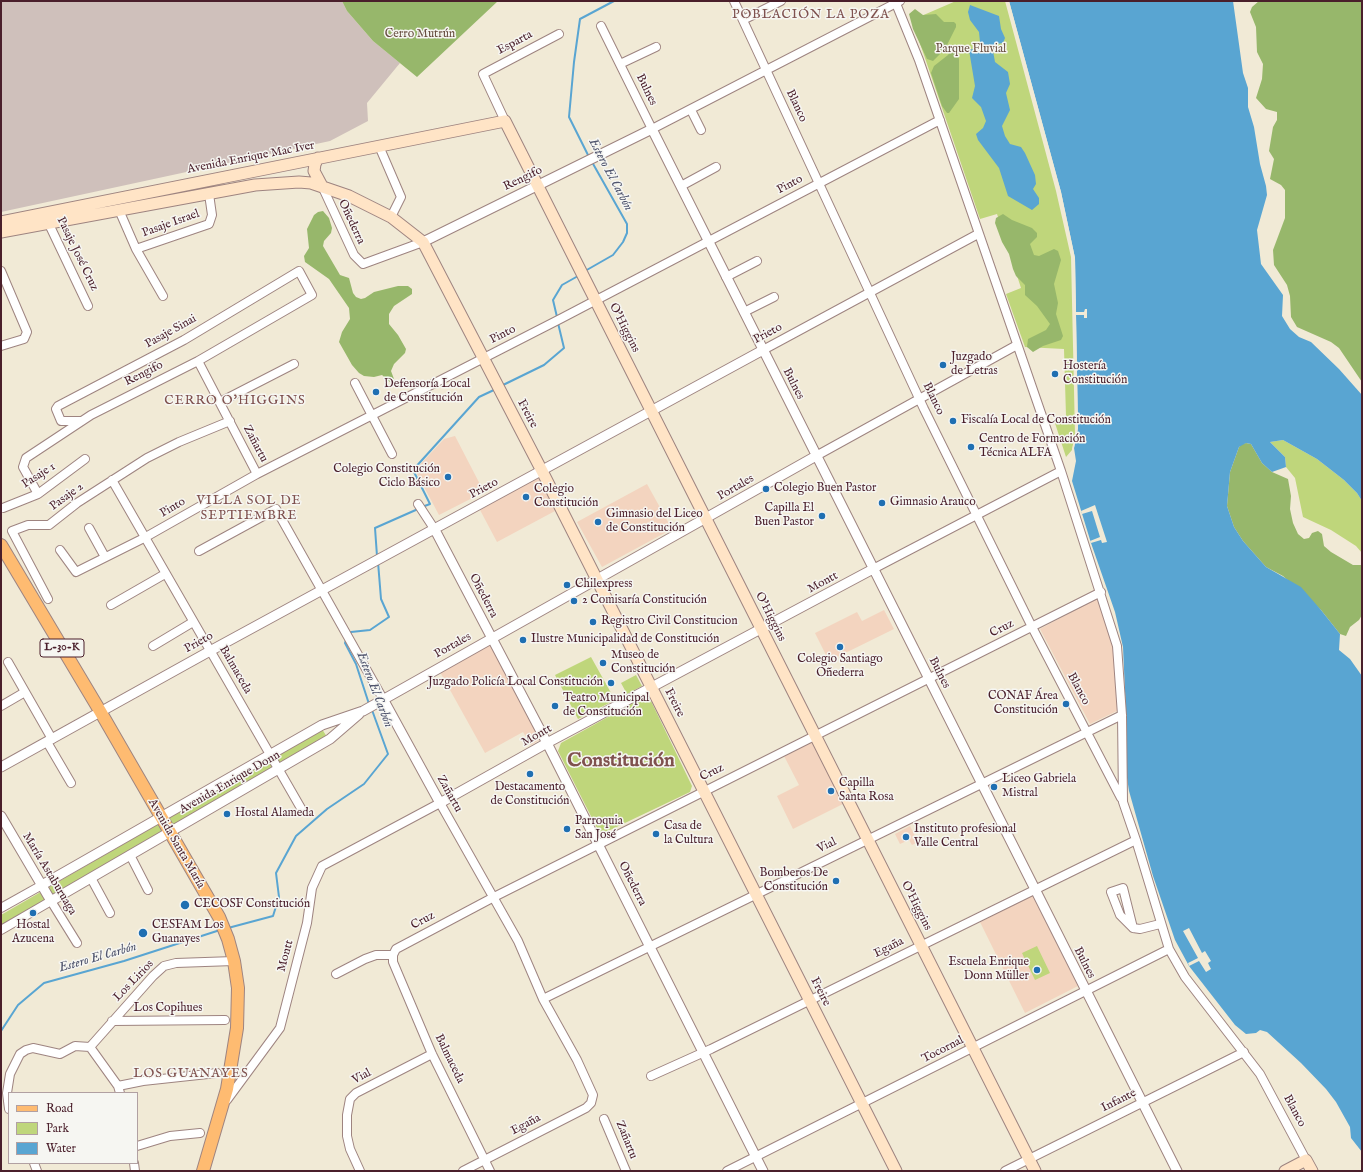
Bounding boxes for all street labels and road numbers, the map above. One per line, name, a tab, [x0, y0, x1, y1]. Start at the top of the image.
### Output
street label: Esparta	[495, 28, 535, 58]
street label: Bulnes	[632, 72, 660, 108]
street label: Blanco	[782, 87, 810, 125]
street label: Avenida Enrique Mac Iver	[186, 139, 316, 177]
street label: Rengifo	[501, 163, 545, 195]
street label: Pinto	[775, 172, 805, 198]
street label: Oñederra	[334, 197, 368, 247]
street label: Pasaje Israel	[140, 207, 202, 241]
street label: Pasaje José Cruz	[53, 215, 101, 293]
street label: O'Higgins	[605, 301, 643, 355]
street label: Pasaje Sinai	[143, 312, 199, 352]
street label: Prieto	[751, 320, 785, 348]
street label: Pinto	[488, 322, 518, 348]
street label: Rengifo	[122, 358, 166, 390]
street label: Bulnes	[779, 366, 807, 402]
street label: Blanco	[919, 380, 947, 418]
street label: Freire	[513, 397, 541, 431]
street label: Zañartu	[239, 423, 271, 465]
street label: Pasaje 1	[20, 460, 58, 492]
street label: Portales	[715, 472, 757, 504]
street label: Prieto	[467, 475, 501, 503]
street label: Pasaje 2	[47, 480, 87, 514]
street label: Pinto	[158, 495, 188, 521]
street label: Montt	[805, 569, 841, 597]
street label: Oñederra	[465, 572, 501, 620]
street label: O'Higgins	[751, 590, 789, 644]
street label: Cruz	[988, 617, 1016, 641]
street label: Prieto	[182, 629, 216, 657]
street label: Portales	[432, 630, 474, 662]
road number: L-30-K	[40, 639, 84, 657]
street label: Balmaceda	[215, 643, 255, 697]
street label: Bulnes	[925, 655, 953, 691]
street label: Blanco	[1064, 670, 1092, 708]
street label: Freire	[661, 686, 687, 720]
street label: Montt	[519, 722, 555, 750]
street label: Avenida Enrique Donn	[177, 748, 283, 818]
street label: Cruz	[698, 761, 726, 785]
street label: Zañartu	[433, 773, 465, 815]
street label: Avenida Santa María	[144, 797, 208, 891]
street label: María Astaburuaga	[19, 830, 79, 918]
street label: Vial	[815, 835, 839, 857]
street label: Oñederra	[615, 859, 649, 909]
street label: O'Higgins	[897, 879, 935, 933]
street label: Cruz	[409, 909, 437, 933]
street label: Egaña	[872, 935, 906, 961]
street label: Montt	[275, 939, 297, 973]
street label: Bulnes	[1070, 945, 1098, 981]
street label: Los Lirios	[111, 957, 157, 1005]
street label: Freire	[807, 975, 833, 1009]
street label: Los Copihues	[134, 1002, 202, 1016]
street label: Balmaceda	[431, 1032, 467, 1086]
street label: Tocornal	[920, 1033, 966, 1067]
street label: Vial	[350, 1066, 374, 1088]
street label: Infante	[1099, 1086, 1139, 1116]
street label: Blanco	[1280, 1092, 1308, 1130]
street label: Egaña	[509, 1111, 543, 1139]
street label: Zañartu	[612, 1119, 640, 1161]

